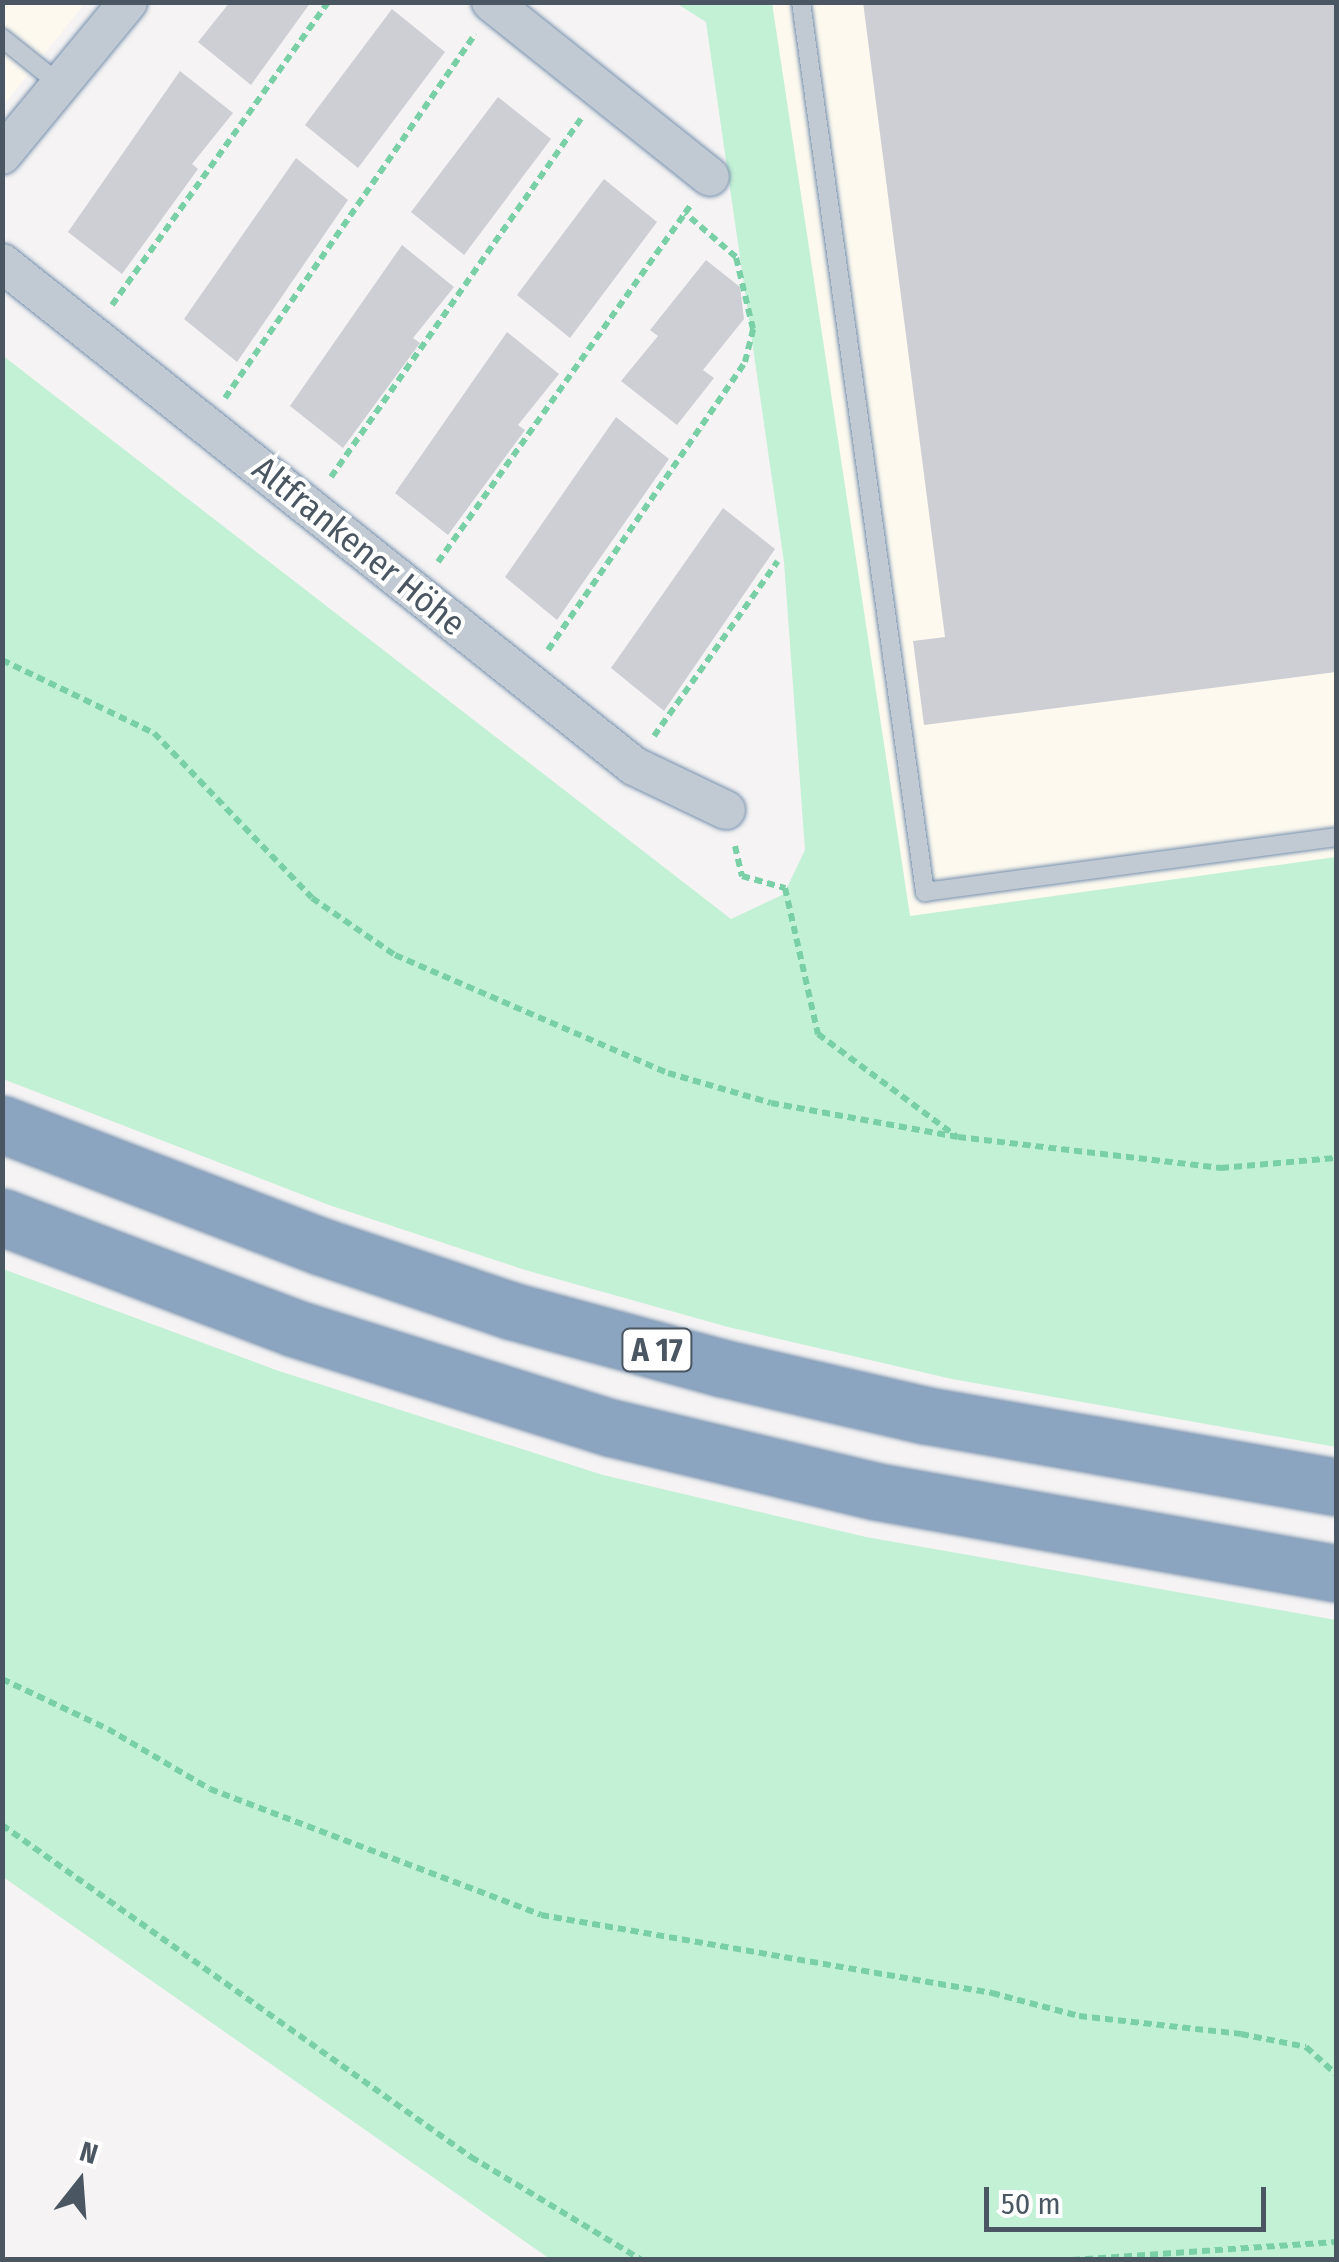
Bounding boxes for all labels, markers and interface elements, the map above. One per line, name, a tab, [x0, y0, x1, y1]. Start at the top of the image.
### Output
street label: Altfrankener Höhe	[244, 447, 474, 645]
road number: A 17	[620, 1323, 694, 1377]
north arrow	[30, 2132, 130, 2232]
text: N	[76, 2135, 102, 2171]
scale bar	[989, 2167, 1272, 2229]
text: 50 m	[1001, 2186, 1061, 2222]

